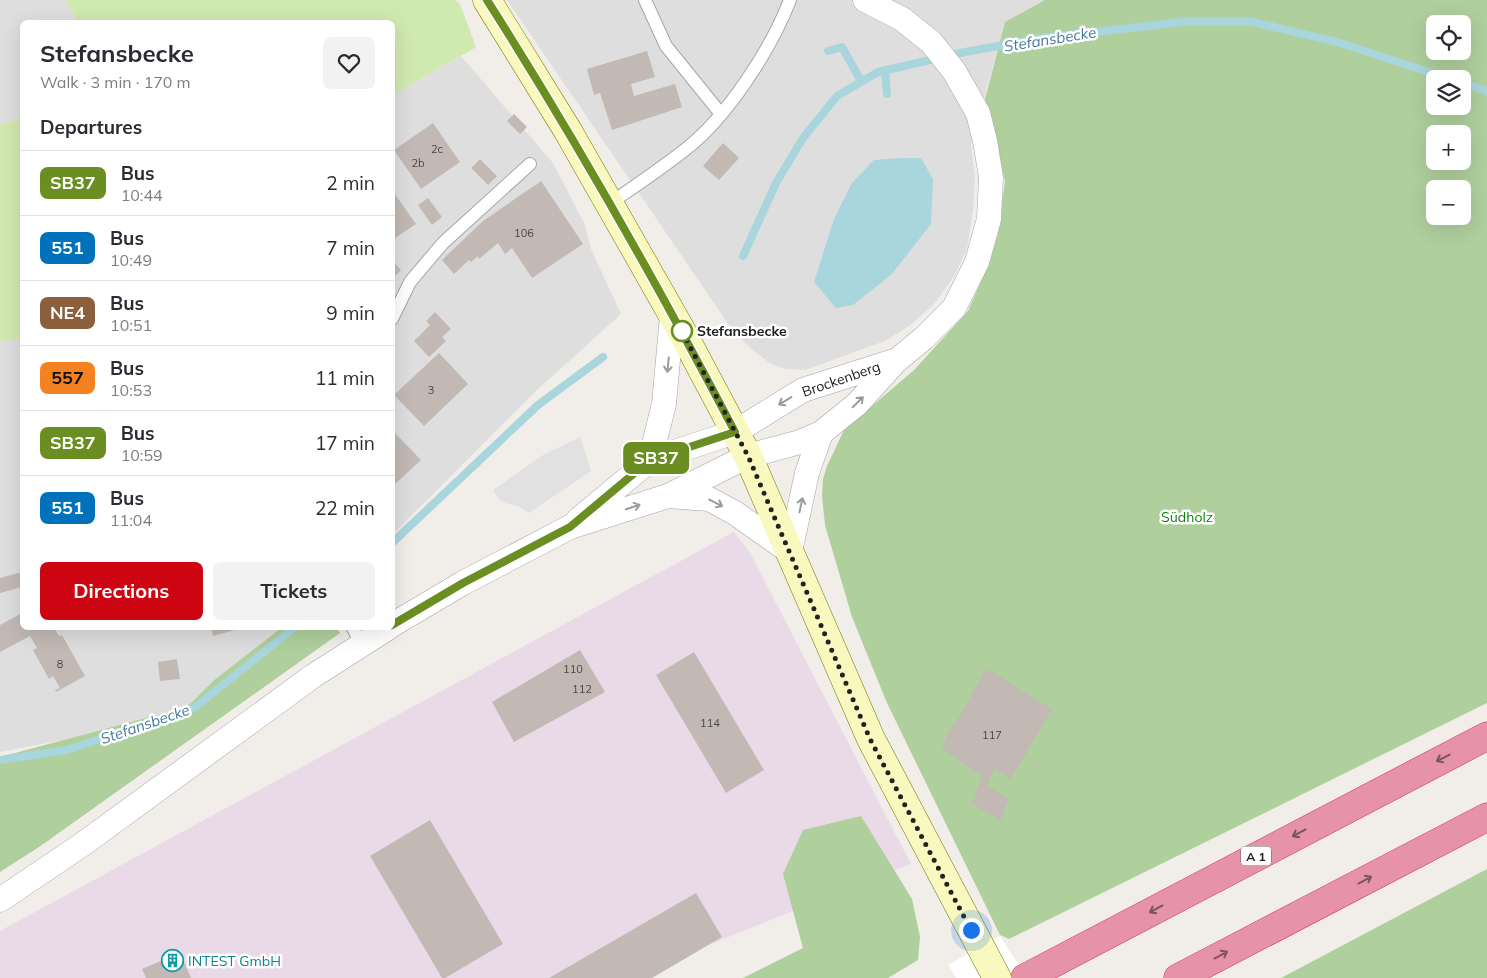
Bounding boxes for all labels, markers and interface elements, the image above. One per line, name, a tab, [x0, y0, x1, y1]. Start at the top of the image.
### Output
map controls	[1426, 15, 1471, 225]
button: locate	[1426, 15, 1471, 60]
water label: Stefansbecke	[1003, 22, 1097, 56]
button: heart	[323, 37, 375, 89]
text: Stefansbecke	[40, 38, 194, 68]
button: layers	[1426, 70, 1471, 115]
text: Walk · 3 min · 170 m	[40, 72, 191, 92]
text: Departures	[40, 115, 142, 139]
button: +	[1426, 125, 1471, 170]
house number: 2c	[431, 142, 444, 156]
house number: 2b	[411, 156, 425, 170]
text: Bus	[121, 161, 155, 185]
text: SB37	[50, 171, 96, 194]
text: 2 min	[326, 171, 375, 195]
button: −	[1426, 180, 1471, 225]
text: 10:44	[121, 185, 163, 205]
text: Bus	[110, 226, 144, 250]
house number: 106	[514, 226, 534, 240]
text: 551	[51, 236, 84, 259]
text: 7 min	[326, 236, 375, 260]
text: 10:49	[110, 250, 152, 270]
text: Bus	[110, 291, 144, 315]
text: NE4	[50, 301, 85, 324]
text: 9 min	[326, 301, 375, 325]
text: 10:51	[110, 315, 152, 335]
marker: Stefansbecke	[671, 320, 693, 342]
place label: Stefansbecke	[697, 322, 787, 340]
text: Bus	[110, 356, 144, 380]
one-way arrow	[663, 357, 673, 373]
street label: Brockenberg	[799, 357, 883, 401]
text: 557	[51, 366, 84, 389]
text: 11 min	[315, 366, 375, 390]
text: 10:53	[110, 380, 152, 400]
house number: 3	[428, 383, 434, 397]
one-way arrow	[852, 395, 864, 408]
one-way arrow	[779, 397, 793, 407]
text: Bus	[121, 421, 155, 445]
text: SB37	[50, 431, 96, 454]
text: 17 min	[315, 431, 375, 455]
line badge: SB37	[621, 442, 691, 474]
text: 10:59	[121, 445, 163, 465]
text: SB37	[633, 446, 679, 469]
text: Bus	[110, 486, 144, 510]
text: 551	[51, 496, 84, 519]
text: 22 min	[315, 496, 375, 520]
one-way arrow	[797, 497, 806, 513]
one-way arrow	[708, 499, 723, 508]
one-way arrow	[625, 502, 641, 511]
park label: Südholz	[1161, 508, 1213, 526]
text: 11:04	[110, 510, 152, 530]
button: Directions	[40, 562, 203, 620]
button: Tickets	[213, 562, 375, 620]
house number: 8	[57, 657, 64, 671]
house number: 110	[563, 662, 583, 676]
house number: 112	[572, 682, 592, 696]
water label: Stefansbecke	[98, 700, 192, 748]
house number: 114	[700, 716, 720, 730]
house number: 117	[982, 728, 1002, 742]
one-way arrow	[1436, 754, 1451, 763]
one-way arrow	[1292, 828, 1307, 838]
road number: A 1	[1241, 846, 1271, 866]
one-way arrow	[1357, 875, 1372, 884]
one-way arrow	[1148, 904, 1163, 914]
your location	[959, 918, 984, 943]
building icon: INTEST GmbH	[160, 949, 184, 973]
one-way arrow	[1213, 950, 1228, 959]
place label: INTEST GmbH	[188, 952, 281, 970]

